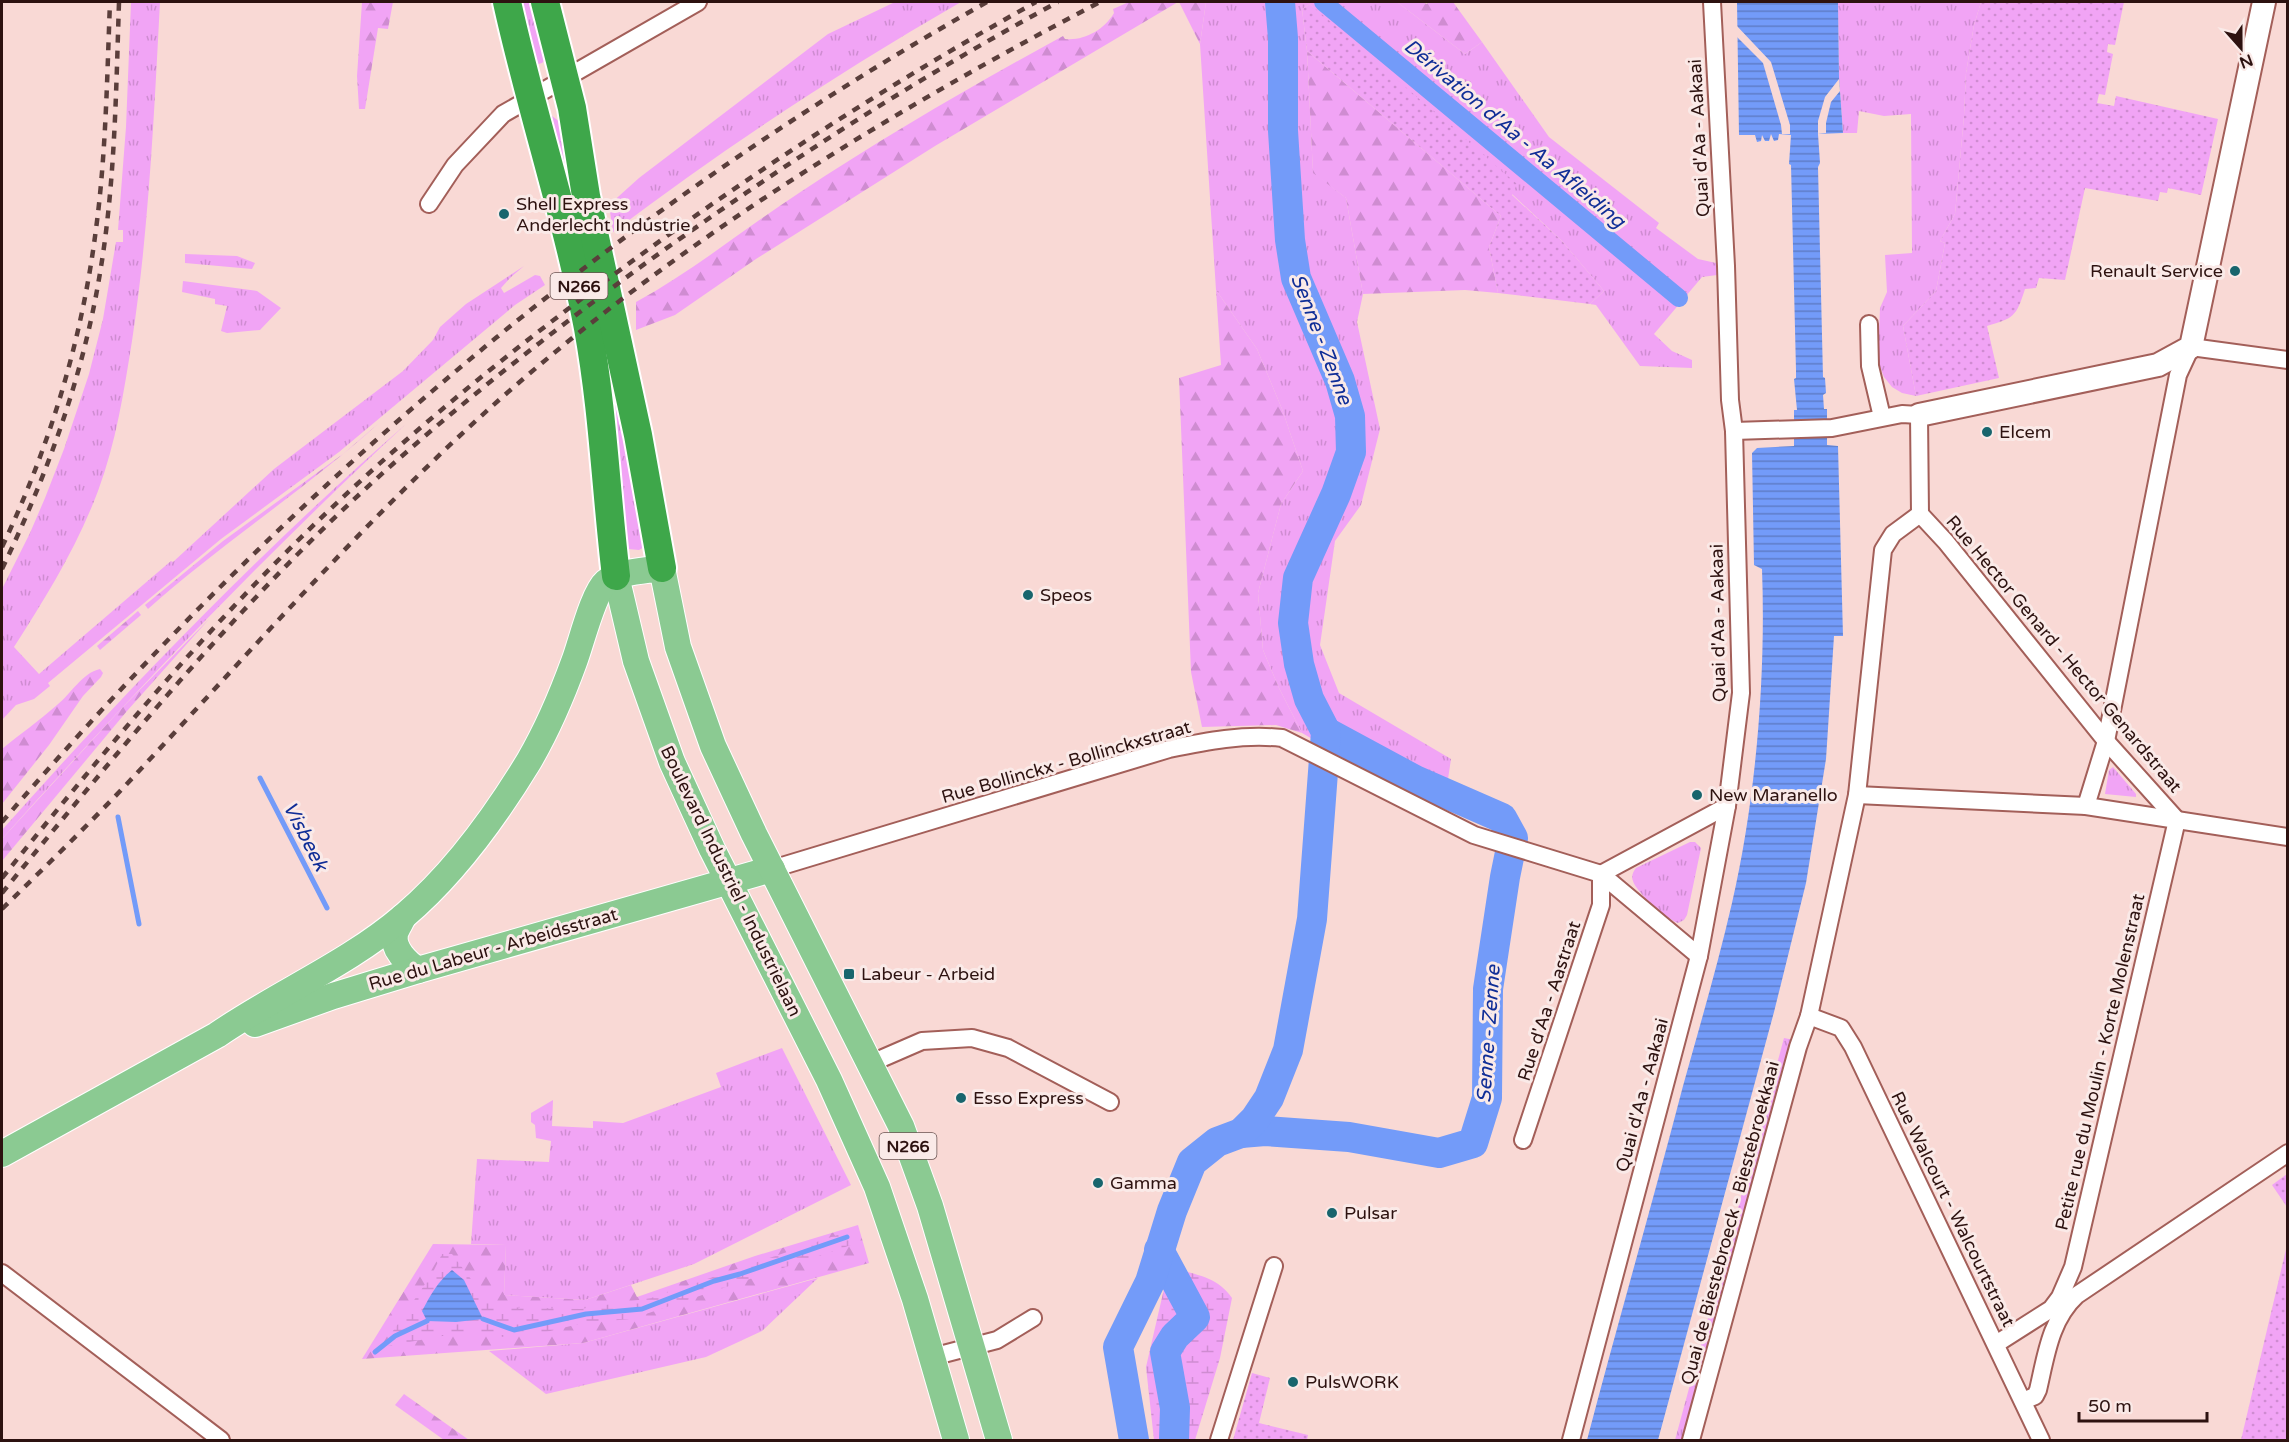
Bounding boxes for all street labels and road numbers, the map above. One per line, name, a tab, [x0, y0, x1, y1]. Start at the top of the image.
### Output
street label: Quai d'Aa - Aakaai	[1684, 58, 1714, 218]
road number: N266	[550, 273, 608, 299]
street label: Rue Hector Genard - Hector Genardstraat	[1941, 511, 2187, 797]
street label: Quai d'Aa - Aakaai	[1706, 544, 1730, 702]
street label: Rue Bollinckx - Bollinckxstraat	[939, 716, 1193, 808]
street label: Boulevard Industriel - Industrielaan	[656, 742, 806, 1020]
street label: Petite rue du Moulin - Korte Molenstraat	[2050, 891, 2150, 1232]
street label: Rue du Labeur - Arbeidsstraat	[366, 903, 620, 995]
street label: Rue d'Aa - Aastraat	[1513, 918, 1585, 1084]
street label: Quai d'Aa - Aakaai	[1611, 1016, 1673, 1174]
street label: Quai de Biestebroeck - Biestebroekkaai	[1676, 1059, 1784, 1387]
street label: Rue Walcourt - Walcourtstraat	[1886, 1088, 2020, 1330]
road number: N266	[880, 1133, 936, 1159]

